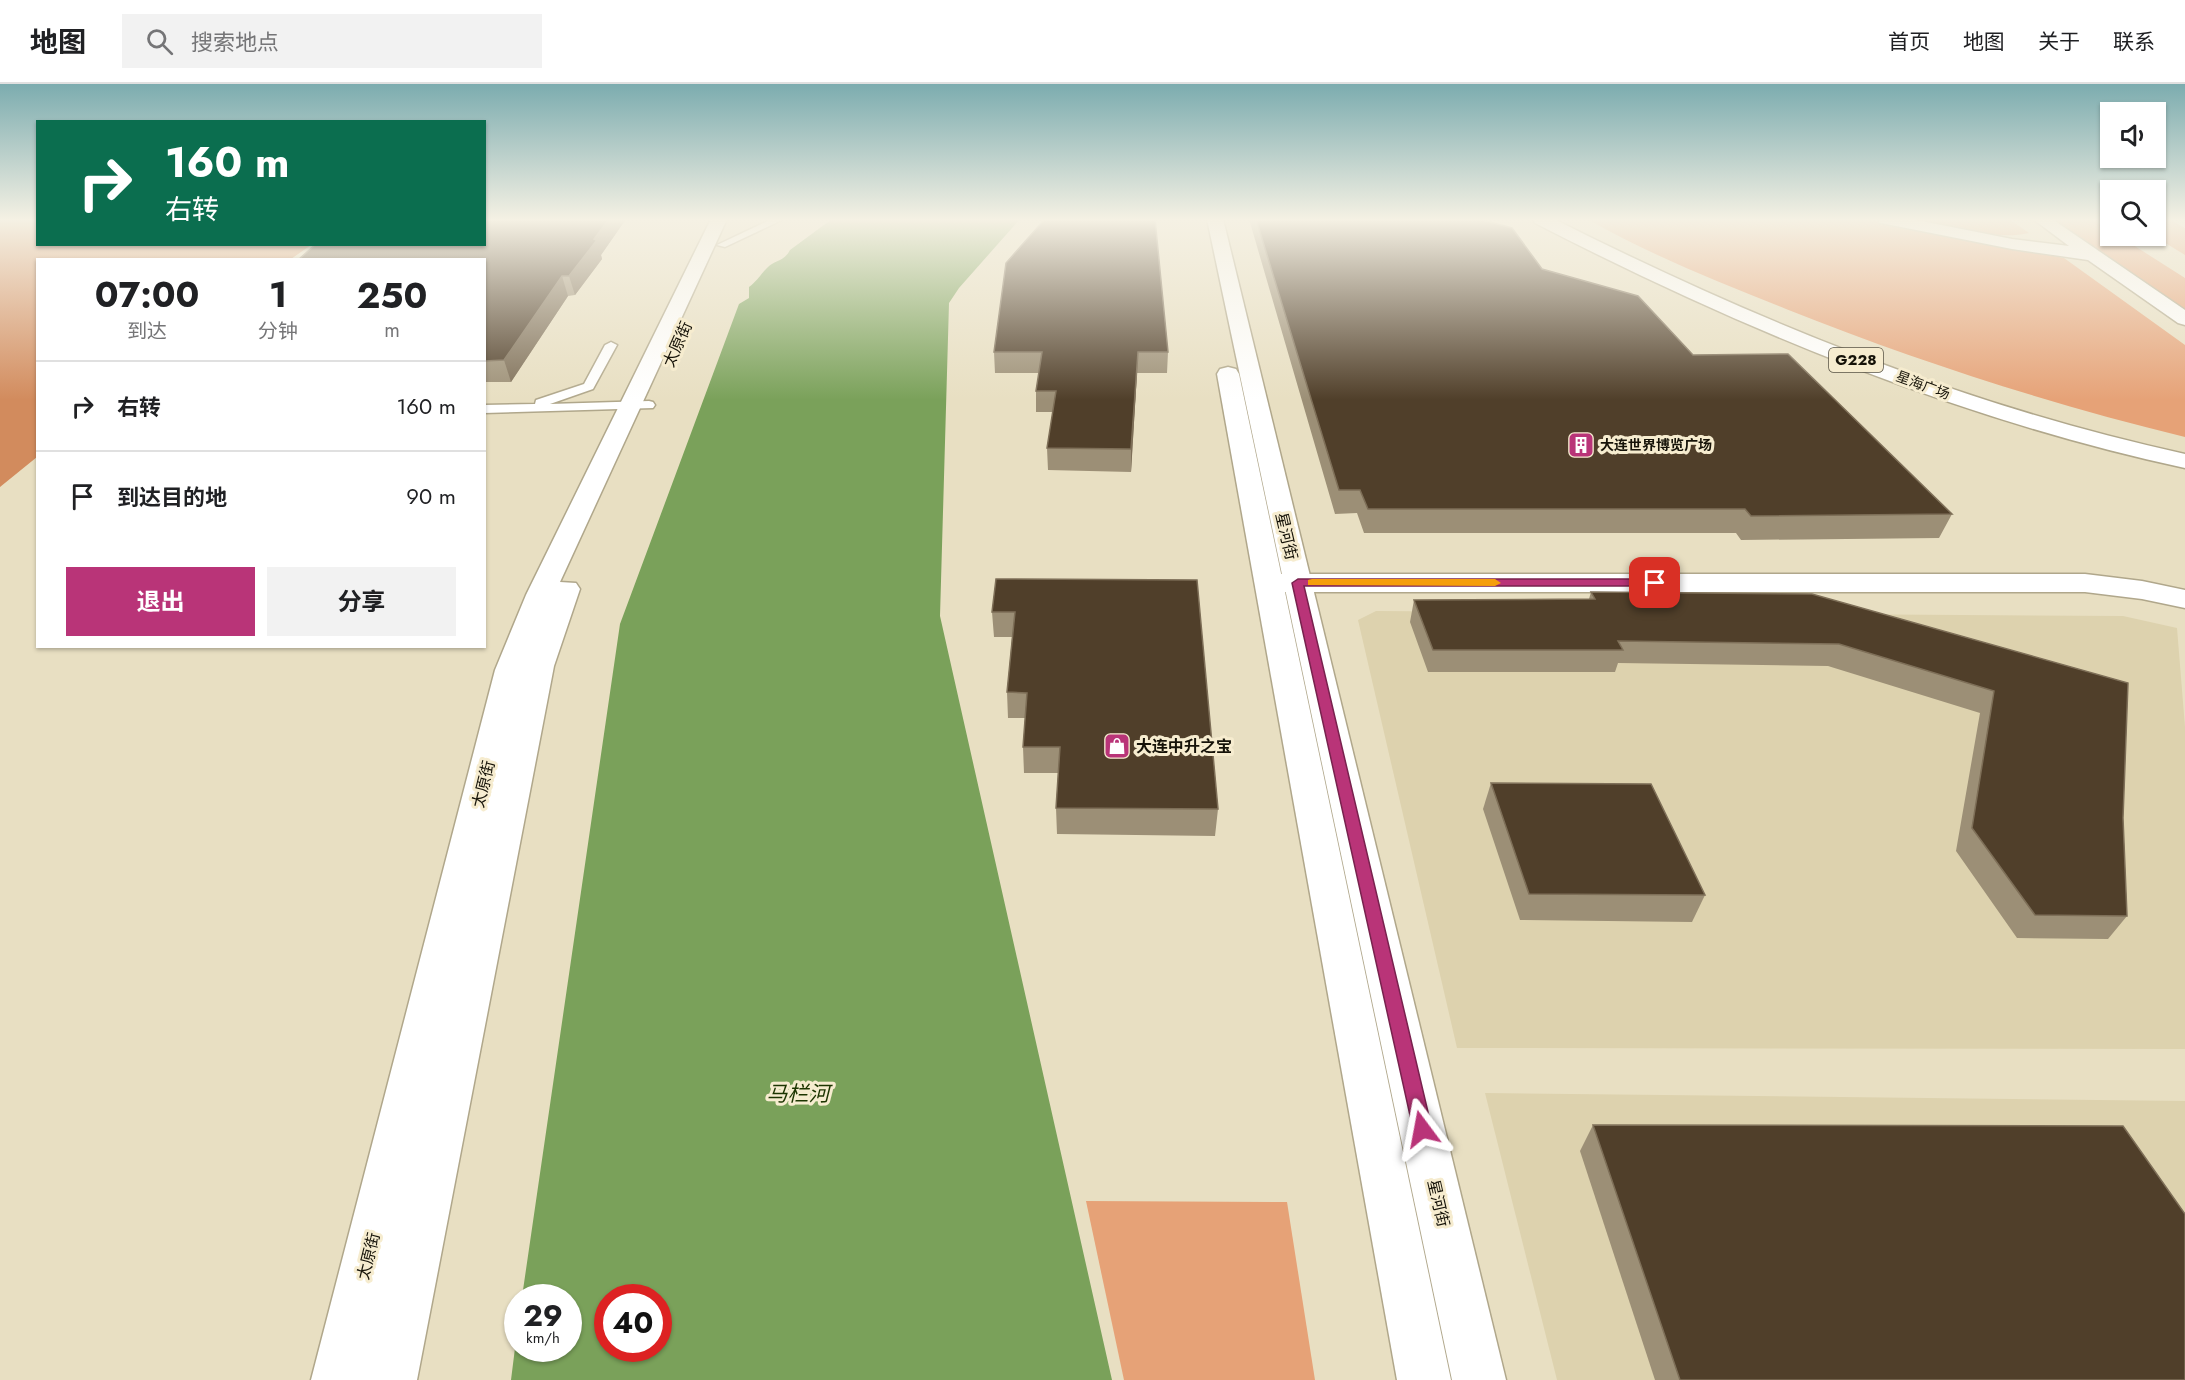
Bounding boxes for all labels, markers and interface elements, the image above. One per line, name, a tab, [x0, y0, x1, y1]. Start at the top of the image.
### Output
search box	[122, 14, 542, 68]
text: 地图	[30, 22, 86, 63]
icon: search	[143, 25, 176, 58]
text: 搜索地点	[191, 26, 279, 58]
text: 首页	[1888, 27, 1930, 57]
text: 地图	[1963, 27, 2005, 57]
text: 关于	[2038, 27, 2080, 57]
text: 联系	[2113, 27, 2155, 57]
map controls	[2100, 102, 2166, 246]
button: sound	[2100, 102, 2166, 168]
text: 160 m	[165, 132, 289, 193]
icon: right	[66, 144, 144, 222]
button: search	[2100, 180, 2166, 246]
text: 右转	[165, 190, 219, 229]
text: 07:00	[95, 268, 199, 320]
text: 1	[269, 268, 287, 320]
text: 250	[357, 269, 427, 321]
text: m	[384, 316, 400, 345]
text: 到达	[127, 317, 167, 346]
text: 分钟	[258, 317, 298, 346]
street label: 太原街	[657, 318, 698, 371]
road number: G228	[1829, 348, 1883, 372]
street label: 星海广场	[1893, 366, 1953, 404]
icon: right	[66, 390, 99, 423]
text: 160 m	[396, 390, 456, 422]
text: 右转	[117, 391, 161, 423]
building icon: 大连世界博览广场	[1566, 430, 1596, 460]
place label: 大连世界博览广场	[1600, 435, 1712, 455]
icon: arrive	[66, 480, 99, 513]
text: 90 m	[406, 480, 456, 512]
text: 到达目的地	[117, 481, 227, 513]
street label: 星河街	[1270, 510, 1303, 562]
pin	[1629, 557, 1680, 608]
icon: arrive	[1638, 566, 1671, 599]
button: 退出	[66, 567, 255, 636]
button: 分享	[267, 567, 456, 636]
shop icon: 大连中升之宝	[1102, 731, 1132, 761]
place label: 大连中升之宝	[1136, 735, 1232, 758]
street label: 太原街	[467, 758, 500, 810]
water label: 马栏河	[767, 1079, 833, 1109]
position arrow	[1390, 1097, 1454, 1161]
street label: 星河街	[1422, 1177, 1455, 1229]
street label: 太原街	[352, 1230, 385, 1282]
speed limit sign: 40	[594, 1284, 672, 1362]
text: 29	[523, 1294, 563, 1337]
text: km/h	[526, 1327, 560, 1349]

